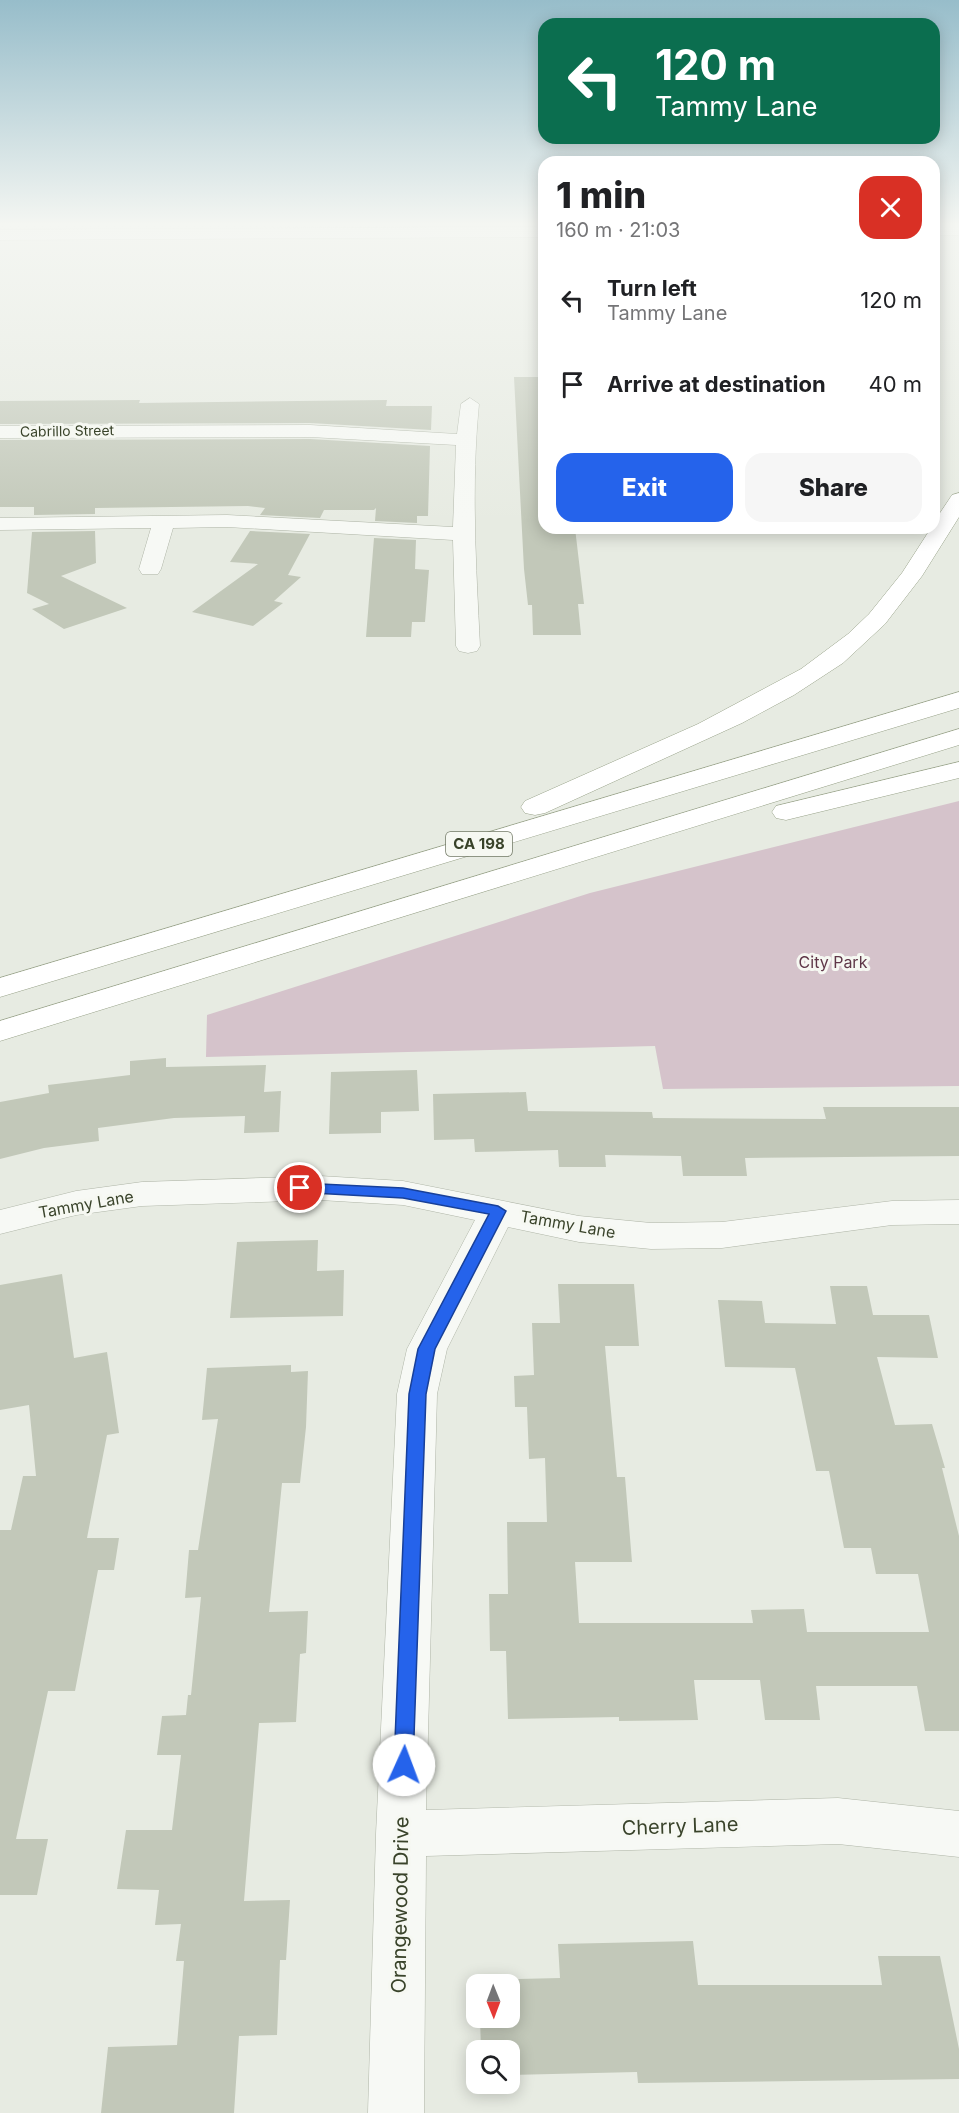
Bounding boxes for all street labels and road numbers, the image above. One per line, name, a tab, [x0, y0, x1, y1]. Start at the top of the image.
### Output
street label: Cabrillo Street	[20, 421, 115, 440]
road number: CA 198	[446, 832, 512, 856]
street label: Tammy Lane	[37, 1186, 135, 1222]
street label: Tammy Lane	[519, 1206, 617, 1242]
street label: Cherry Lane	[621, 1812, 739, 1840]
street label: Orangewood Drive	[386, 1816, 414, 1994]

